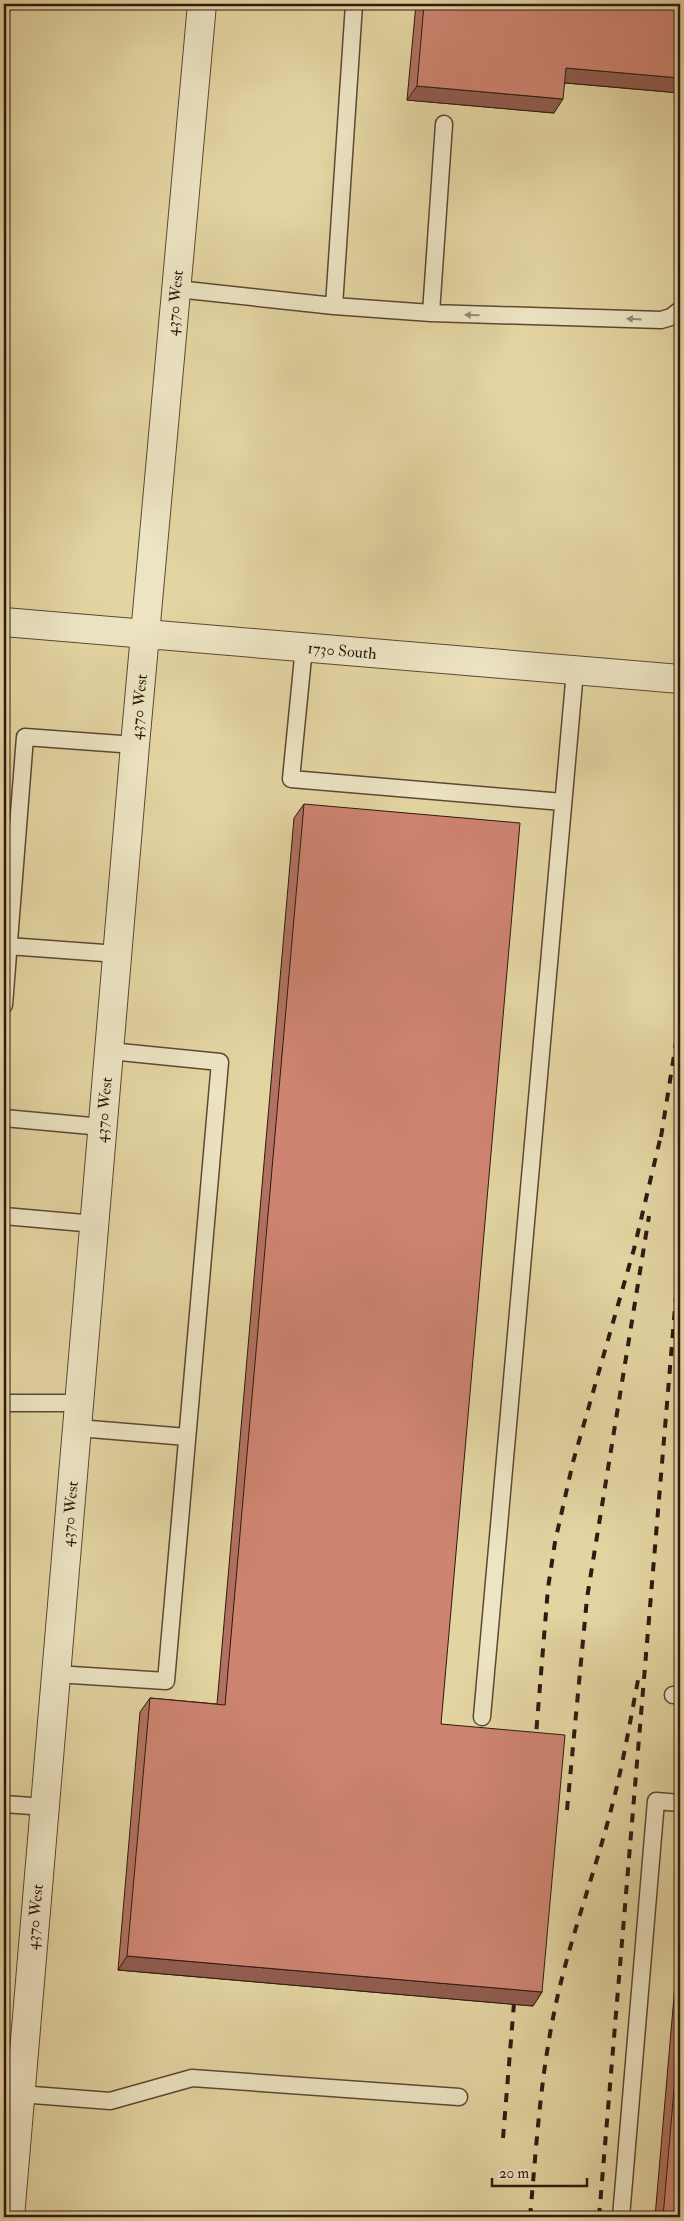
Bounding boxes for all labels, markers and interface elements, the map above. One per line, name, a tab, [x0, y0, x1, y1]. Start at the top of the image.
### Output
street label: 4370 West	[162, 269, 188, 337]
one-way arrow	[464, 311, 480, 319]
one-way arrow	[626, 315, 642, 323]
street label: 1730 South	[307, 638, 378, 664]
street label: 4370 West	[126, 673, 152, 741]
street label: 4370 West	[91, 1076, 117, 1144]
street label: 4370 West	[57, 1480, 83, 1548]
street label: 4370 West	[22, 1883, 48, 1951]
scale bar	[492, 2156, 586, 2188]
text: 20 m	[499, 2164, 529, 2183]

